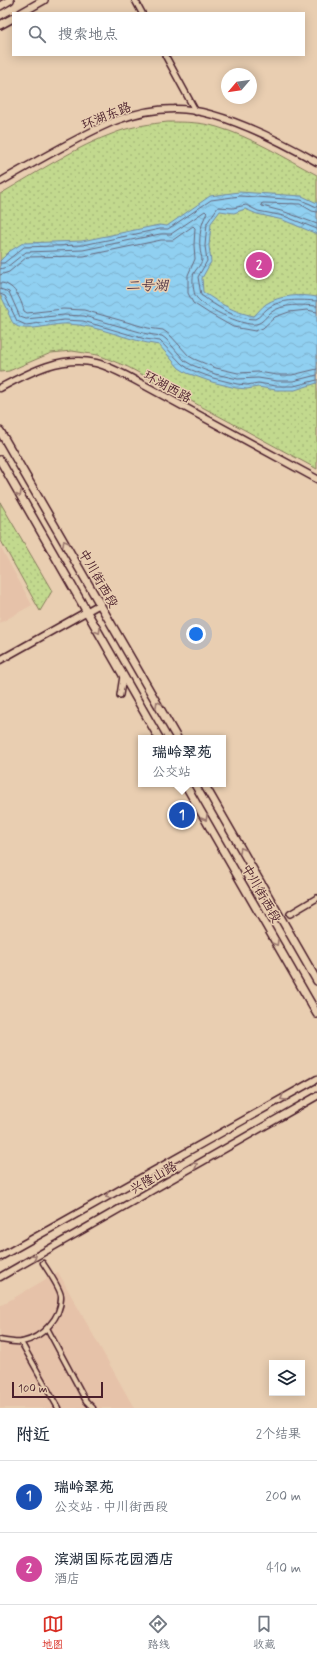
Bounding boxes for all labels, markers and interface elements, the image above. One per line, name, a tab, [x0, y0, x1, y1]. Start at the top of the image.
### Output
search box	[12, 12, 305, 56]
icon: search	[26, 23, 48, 45]
text: 搜索地点	[58, 25, 118, 45]
north arrow	[221, 68, 257, 104]
street label: 环湖东路	[79, 99, 134, 134]
pin: 2	[246, 250, 272, 280]
water label: 二号湖	[126, 277, 170, 295]
street label: 环湖西路	[140, 367, 194, 407]
one-way arrow	[15, 490, 22, 497]
one-way arrow	[62, 540, 69, 547]
street label: 中川街西段	[74, 546, 121, 611]
your location	[186, 624, 206, 644]
one-way arrow	[93, 627, 100, 634]
one-way arrow	[155, 701, 162, 708]
popup	[138, 735, 226, 787]
text: 瑞岭翠苑	[152, 743, 212, 763]
text: 公交站	[152, 764, 191, 781]
pin: 1	[169, 800, 195, 830]
one-way arrow	[200, 814, 207, 821]
one-way arrow	[239, 847, 246, 854]
street label: 中川街西段	[237, 861, 284, 926]
one-way arrow	[272, 939, 279, 946]
one-way arrow	[280, 1094, 287, 1101]
street label: 兴隆山路	[127, 1158, 181, 1199]
one-way arrow	[191, 1163, 198, 1170]
one-way arrow	[105, 1191, 112, 1199]
one-way arrow	[30, 1255, 37, 1262]
map controls	[269, 1360, 305, 1396]
button: layers	[269, 1360, 305, 1396]
scale bar	[12, 1380, 103, 1399]
text: 100 m	[18, 1382, 48, 1396]
text: 附近	[16, 1424, 50, 1446]
text: 2个结果	[256, 1426, 301, 1443]
text: 瑞岭翠苑	[54, 1478, 114, 1498]
text: 1	[26, 1488, 32, 1505]
text: 200 m	[266, 1488, 301, 1505]
text: 公交站 · 中川街西段	[54, 1499, 168, 1516]
text: 滨湖国际花园酒店	[54, 1550, 174, 1570]
text: 2	[26, 1560, 32, 1577]
text: 410 m	[266, 1560, 301, 1577]
text: 酒店	[54, 1571, 80, 1588]
tab: 地图	[42, 1613, 64, 1652]
tab: 路线	[147, 1613, 169, 1652]
tab: 收藏	[253, 1613, 275, 1652]

